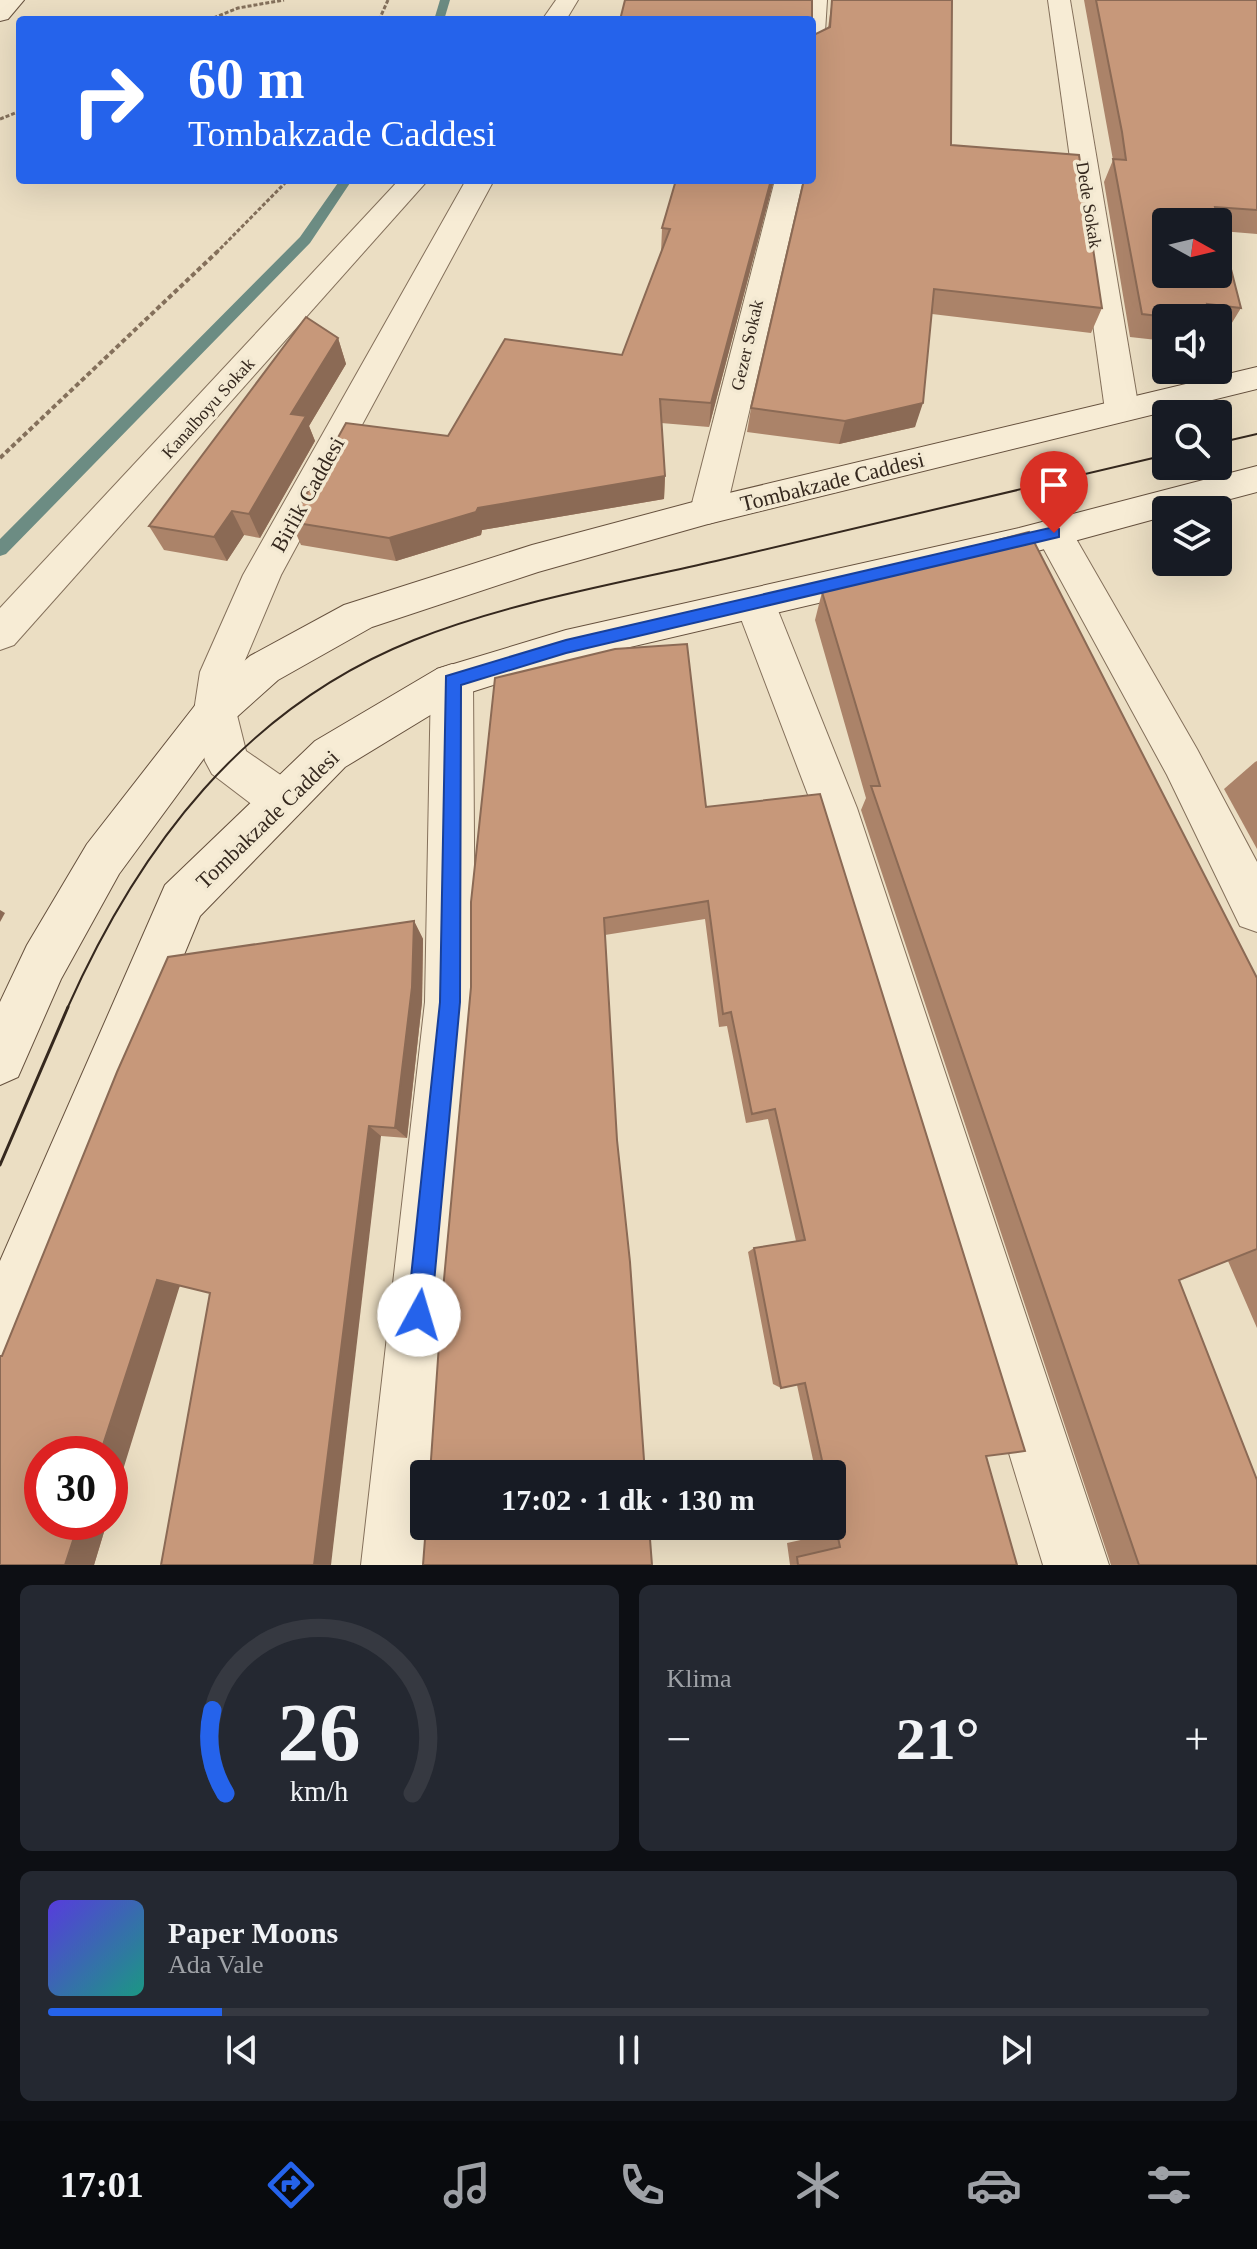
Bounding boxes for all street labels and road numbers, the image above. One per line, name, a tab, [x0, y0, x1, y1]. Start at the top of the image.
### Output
street label: Dede Sokak	[1072, 160, 1106, 250]
street label: Gezer Sokak	[727, 298, 767, 392]
street label: Kanalboyu Sokak	[158, 354, 258, 462]
street label: Birlik Caddesi	[266, 432, 349, 556]
street label: Tombakzade Caddesi	[738, 447, 927, 516]
street label: Tombakzade Caddesi	[191, 745, 344, 894]

